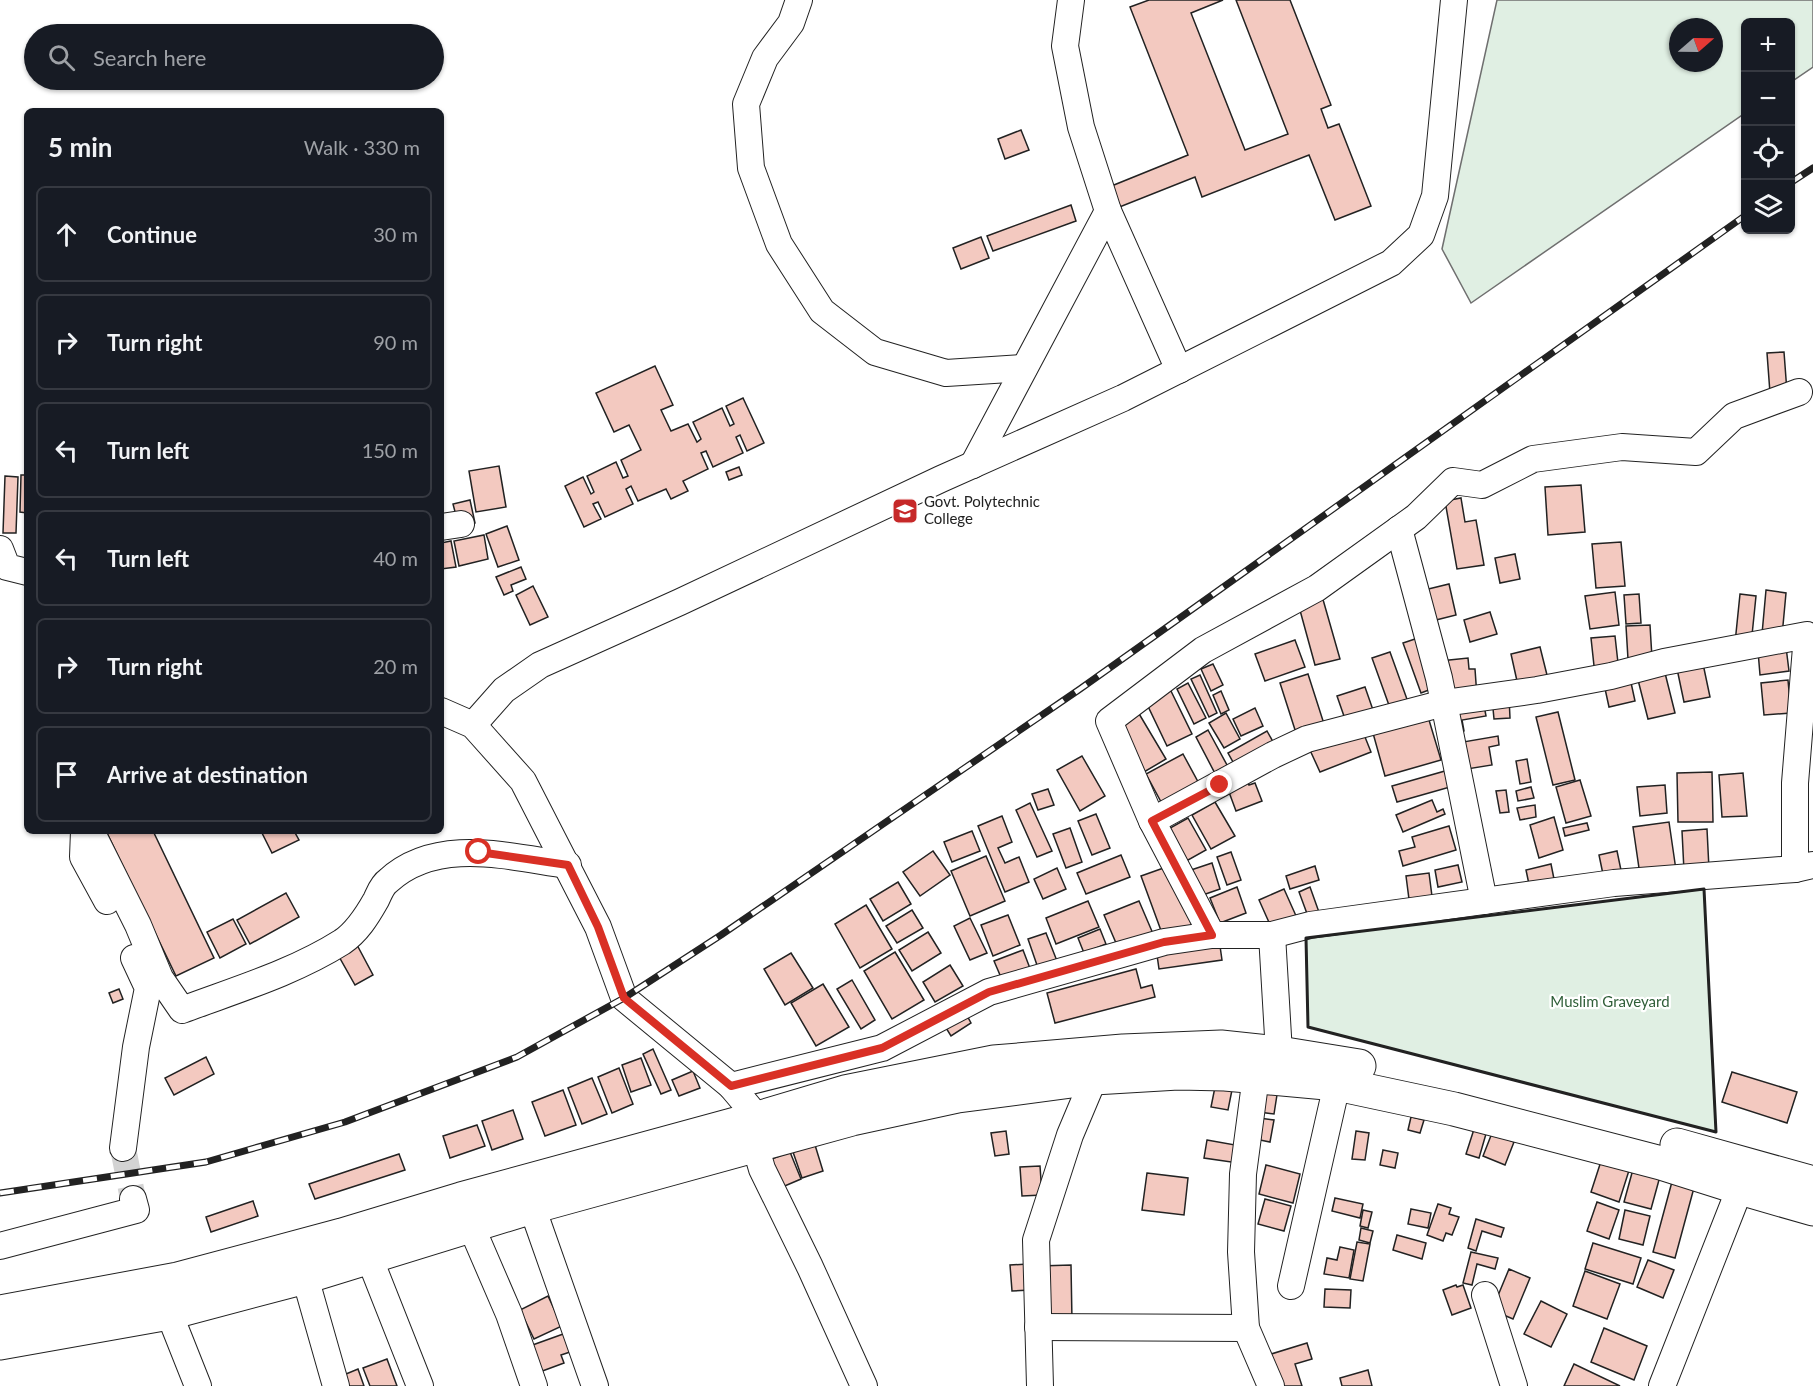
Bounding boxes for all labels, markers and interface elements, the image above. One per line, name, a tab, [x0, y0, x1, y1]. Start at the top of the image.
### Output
north arrow	[1669, 18, 1723, 72]
map controls	[1741, 18, 1795, 234]
button: +	[1741, 18, 1795, 72]
search box	[24, 24, 444, 90]
icon: search	[45, 41, 78, 74]
text: Search here	[93, 44, 206, 71]
button: −	[1741, 72, 1795, 126]
button: locate	[1741, 126, 1795, 180]
text: 5 min	[48, 131, 112, 163]
text: Walk · 330 m	[304, 135, 420, 159]
button: layers	[1741, 180, 1795, 234]
icon: ahead	[50, 218, 83, 251]
text: Continue	[107, 221, 197, 248]
text: 30 m	[373, 222, 418, 246]
icon: right	[50, 326, 83, 359]
text: Turn right	[107, 329, 202, 356]
text: 90 m	[373, 330, 418, 354]
icon: left	[50, 434, 83, 467]
text: Turn left	[107, 437, 189, 464]
text: 150 m	[362, 438, 418, 462]
place label: Govt. Polytechnic College	[924, 492, 1040, 527]
school or university icon: Govt. Polytechnic College	[890, 496, 920, 526]
icon: left	[50, 542, 83, 575]
text: Turn left	[107, 545, 189, 572]
text: 40 m	[373, 546, 418, 570]
icon: right	[50, 650, 83, 683]
text: Turn right	[107, 653, 202, 680]
text: 20 m	[373, 654, 418, 678]
icon: arrive	[50, 758, 83, 791]
text: Arrive at destination	[107, 761, 308, 788]
route end	[1206, 771, 1232, 797]
route start	[465, 838, 491, 864]
park label: Muslim Graveyard	[1550, 992, 1670, 1010]

